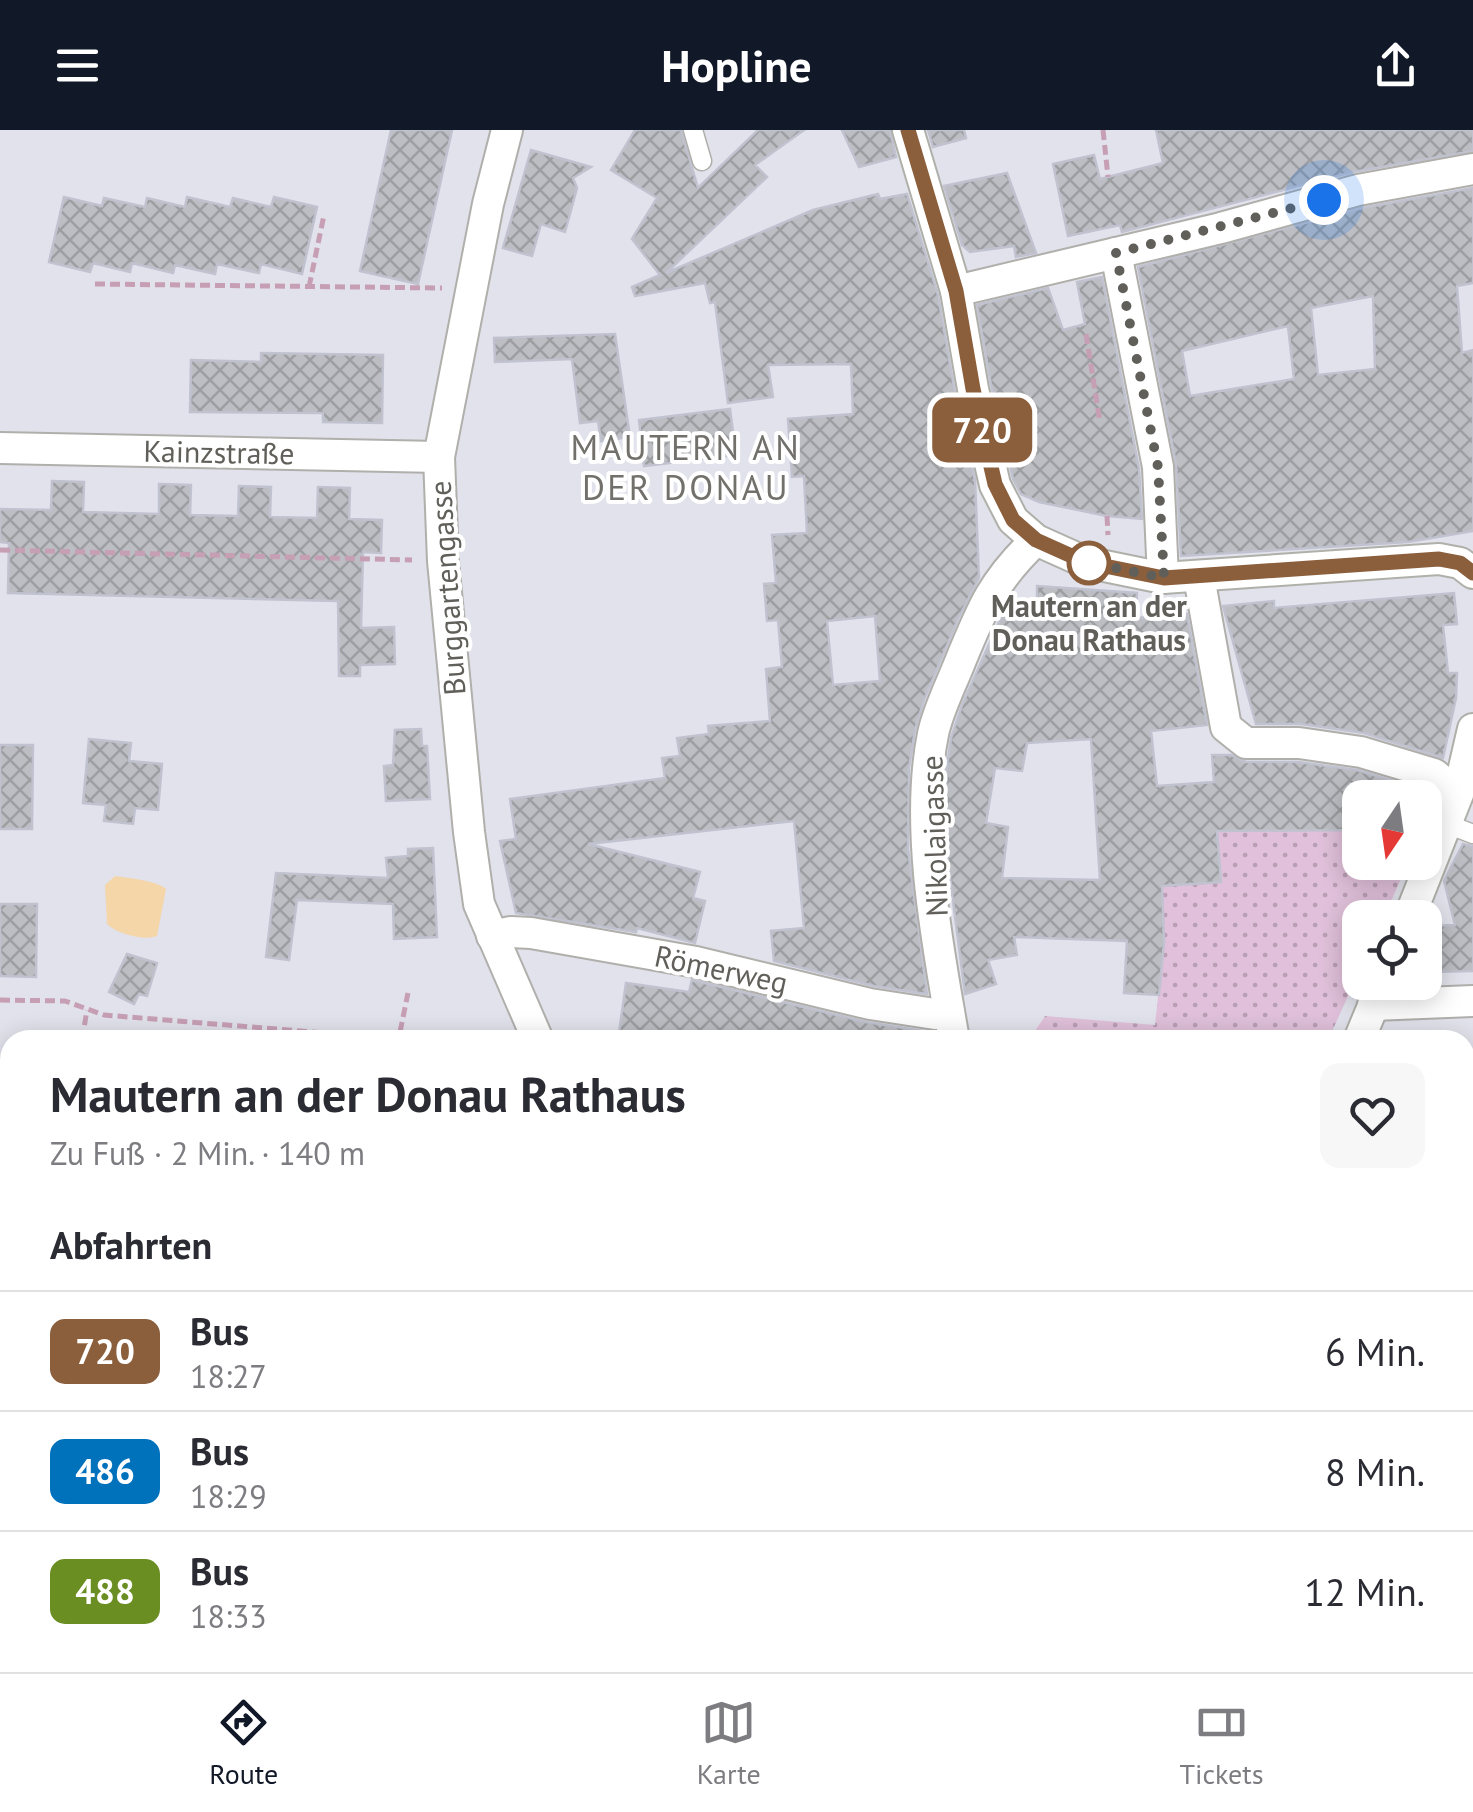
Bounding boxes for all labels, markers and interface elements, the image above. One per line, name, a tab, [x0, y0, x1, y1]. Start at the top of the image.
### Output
text: Hopline	[661, 36, 812, 94]
icon: menu	[50, 38, 105, 93]
icon: share	[1368, 38, 1423, 93]
your location	[1299, 175, 1349, 225]
line badge: 720	[924, 398, 1040, 462]
text: 720	[952, 407, 1012, 453]
district label: MAUTERN AN DER DONAU	[571, 424, 801, 510]
street label: Kainzstraße	[143, 431, 295, 472]
street label: Burggartengasse	[420, 479, 473, 697]
marker: Mautern an der Donau Rathaus	[1068, 542, 1110, 584]
place label: Mautern an der Donau Rathaus	[991, 586, 1187, 659]
street label: Nikolaigasse	[911, 755, 956, 917]
north arrow	[1342, 780, 1442, 880]
map controls	[1342, 780, 1442, 1000]
button: locate	[1342, 900, 1442, 1000]
street label: Römerweg	[651, 935, 791, 1002]
text: Mautern an der Donau Rathaus	[50, 1063, 686, 1125]
button: heart	[1320, 1063, 1425, 1168]
text: Zu Fuß · 2 Min. · 140 m	[50, 1132, 365, 1174]
text: Abfahrten	[50, 1220, 212, 1269]
text: Bus	[190, 1306, 249, 1355]
text: 6 Min.	[1325, 1327, 1425, 1376]
text: 720	[75, 1328, 135, 1374]
text: 18:27	[190, 1355, 267, 1397]
text: Bus	[190, 1426, 249, 1475]
text: 8 Min.	[1325, 1447, 1425, 1496]
text: 486	[75, 1448, 135, 1494]
text: 18:29	[190, 1475, 267, 1517]
text: Bus	[190, 1546, 249, 1595]
text: 12 Min.	[1304, 1567, 1425, 1616]
text: 488	[75, 1568, 135, 1614]
text: 18:33	[190, 1595, 267, 1637]
tab: Route	[209, 1695, 278, 1792]
tab: Karte	[697, 1695, 761, 1792]
tab: Tickets	[1179, 1695, 1264, 1792]

